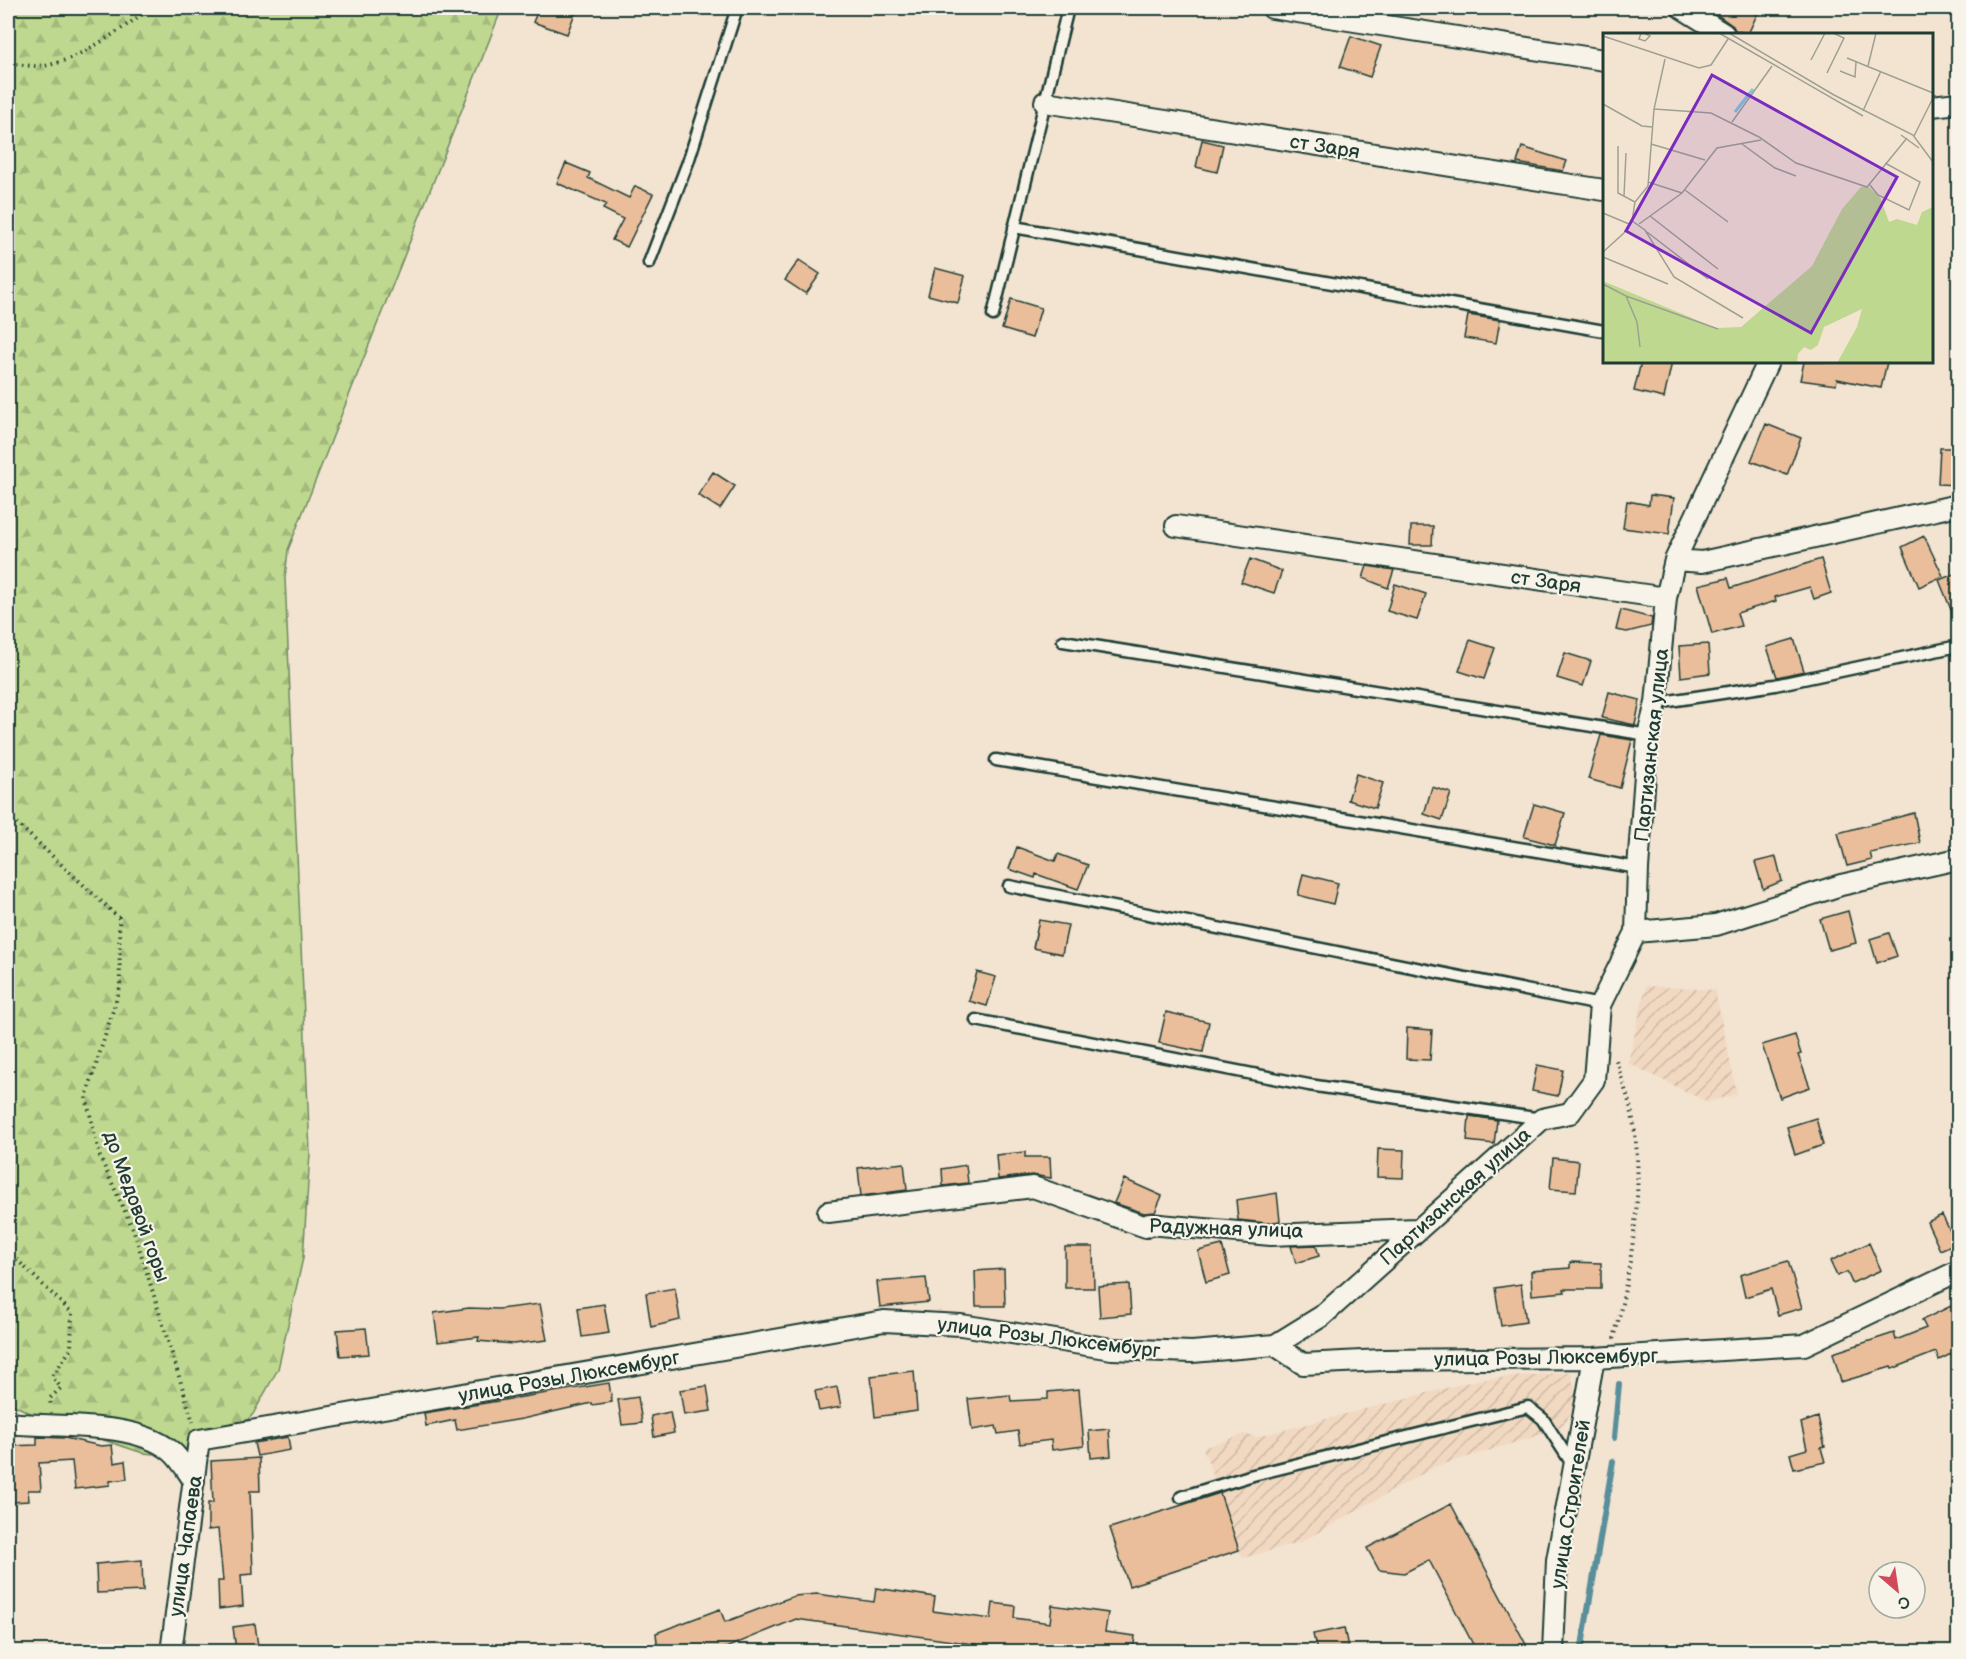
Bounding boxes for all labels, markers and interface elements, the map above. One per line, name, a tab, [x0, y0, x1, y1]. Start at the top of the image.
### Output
inset map	[1603, 33, 1933, 363]
street label: ст Заря	[1288, 130, 1362, 164]
street label: ст Заря	[1509, 565, 1582, 599]
street label: Партизанская улица	[1630, 647, 1674, 843]
street label: Партизанская улица	[1375, 1123, 1536, 1271]
street label: до Медовой горы	[97, 1127, 175, 1285]
street label: Радужная улица	[1148, 1214, 1304, 1244]
street label: улица Розы Люксембург	[936, 1312, 1162, 1364]
street label: улица Розы Люксембург	[1434, 1344, 1659, 1372]
street label: улица Розы Люксембург	[457, 1346, 682, 1408]
street label: улица Строителей	[1546, 1418, 1596, 1590]
street label: улица Чапаева	[164, 1474, 208, 1618]
north arrow	[1867, 1560, 1927, 1620]
text: С	[1894, 1591, 1913, 1613]

